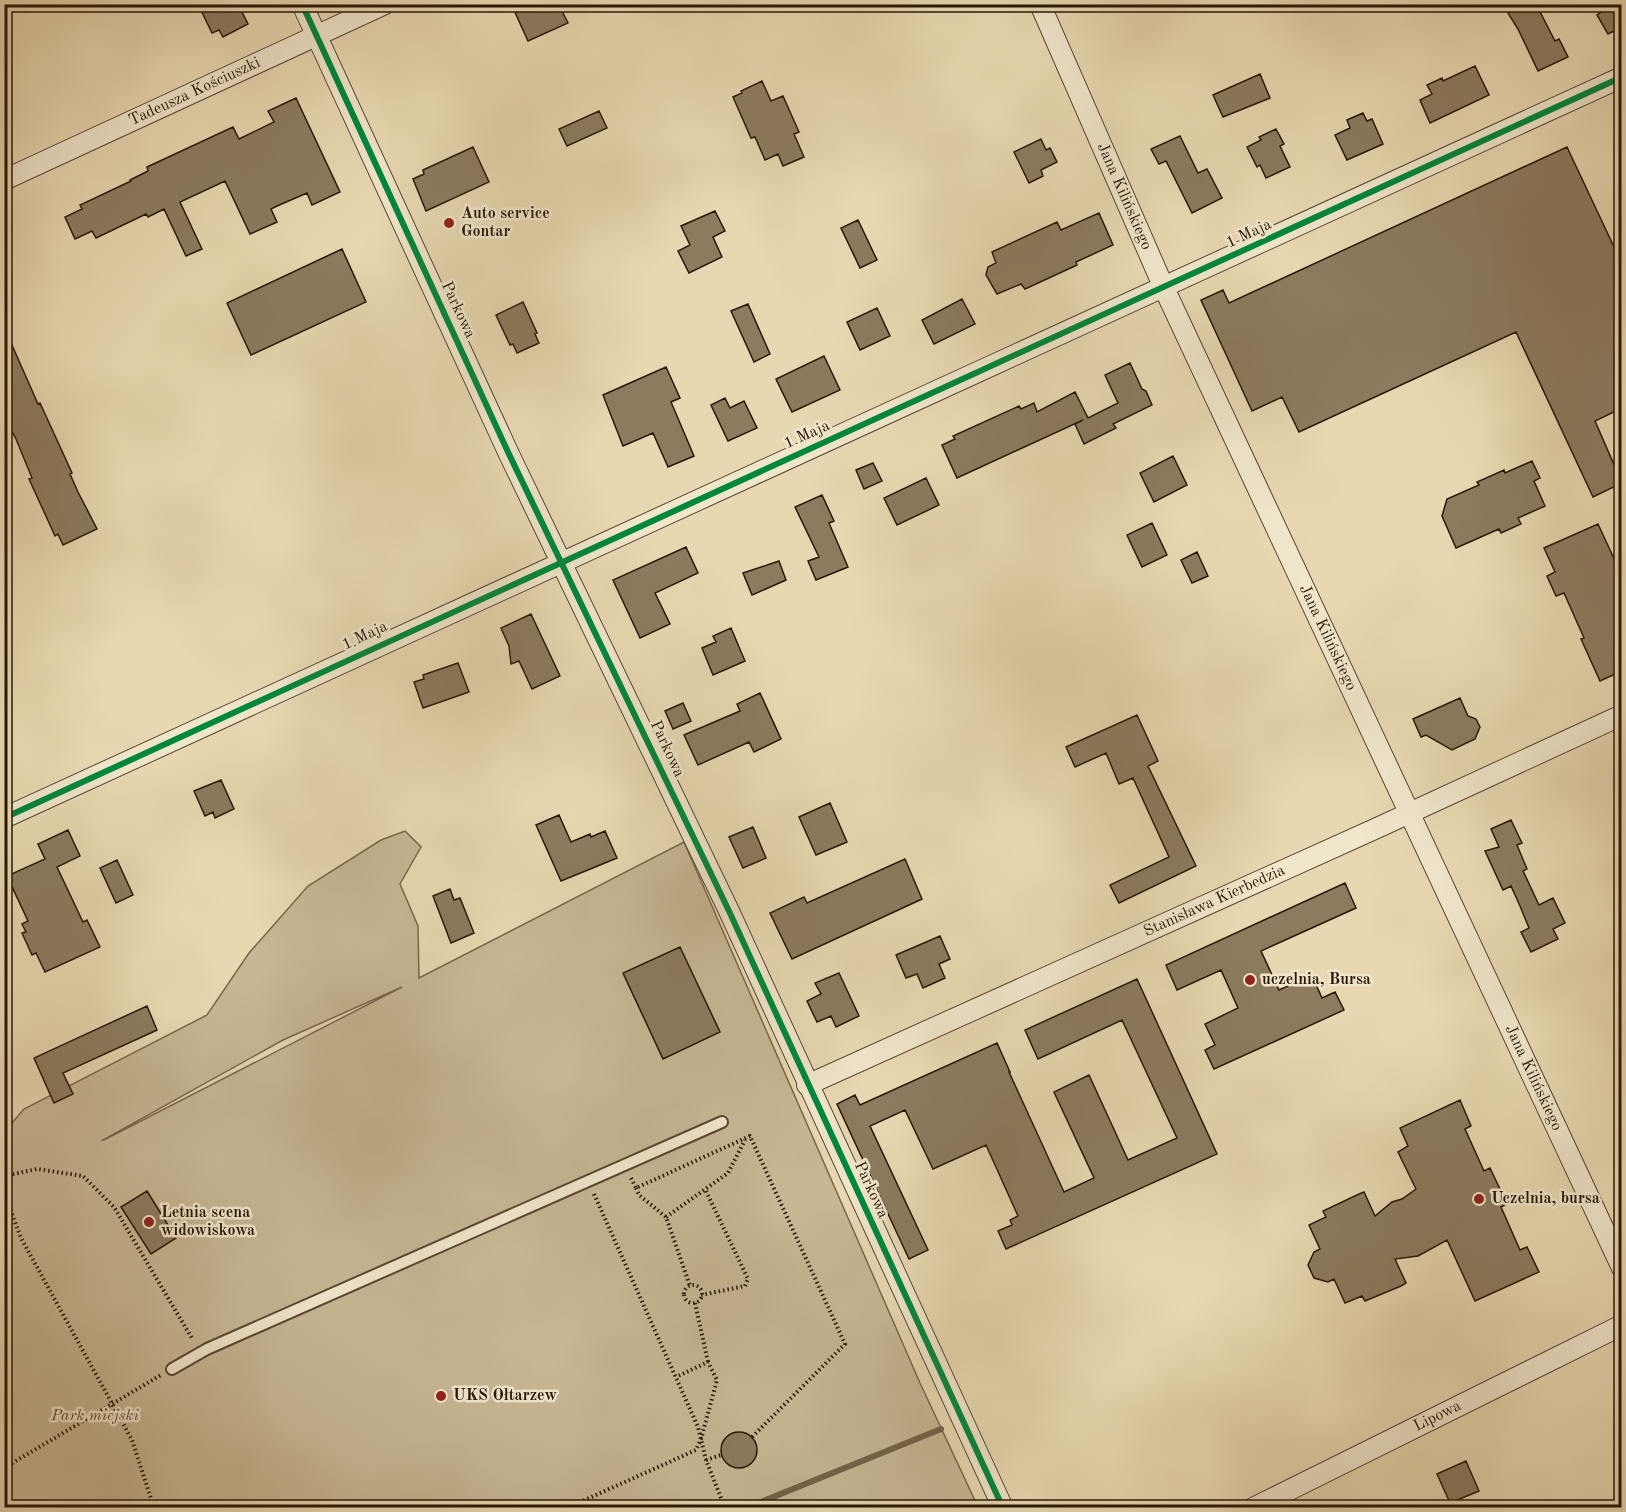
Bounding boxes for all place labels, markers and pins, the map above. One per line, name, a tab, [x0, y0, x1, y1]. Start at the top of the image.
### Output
place label: Auto service Gontar	[461, 206, 550, 240]
marker: Auto service Gontar	[442, 216, 456, 230]
place label: uczelnia, Bursa	[1262, 972, 1371, 988]
marker: uczelnia, Bursa	[1243, 973, 1257, 987]
place label: Uczelnia, bursa	[1491, 1191, 1600, 1207]
marker: Uczelnia, bursa	[1472, 1192, 1486, 1206]
place label: Letnia scena widowiskowa	[161, 1205, 255, 1239]
marker: Letnia scena widowiskowa	[142, 1215, 156, 1229]
place label: UKS Ołtarzew	[453, 1388, 558, 1404]
marker: UKS Ołtarzew	[434, 1389, 448, 1403]

